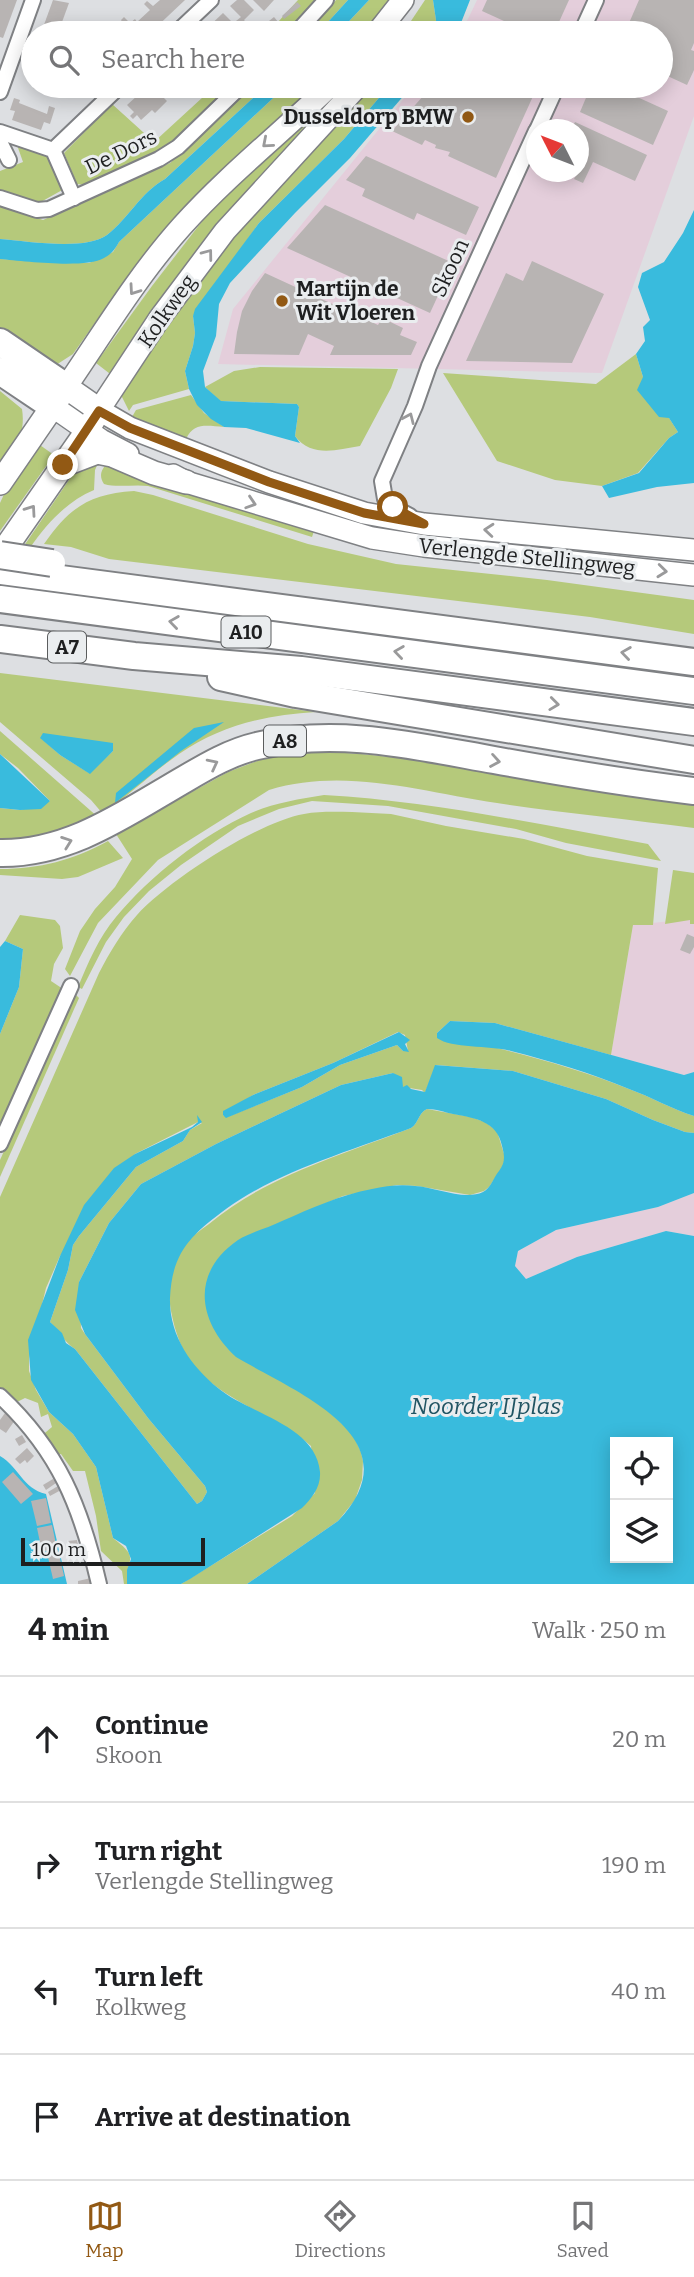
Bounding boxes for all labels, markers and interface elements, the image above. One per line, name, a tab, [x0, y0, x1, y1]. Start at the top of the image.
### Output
search box	[21, 21, 673, 98]
icon: search	[45, 41, 83, 79]
text: Search here	[101, 44, 245, 75]
place label: Dusseldorp BMW	[283, 104, 455, 130]
marker: Dusseldorp BMW	[460, 109, 476, 125]
north arrow	[526, 119, 589, 182]
street label: De Dors	[81, 124, 161, 180]
one-way arrow	[262, 135, 275, 147]
street label: Skoon	[425, 235, 475, 301]
one-way arrow	[200, 249, 212, 262]
street label: Kolkweg	[132, 269, 202, 353]
place label: Martijn de Wit Vloeren	[296, 276, 416, 326]
one-way arrow	[130, 282, 142, 295]
marker: Martijn de Wit Vloeren	[274, 293, 290, 309]
one-way arrow	[401, 413, 415, 425]
route end	[47, 449, 78, 480]
route start	[377, 491, 408, 522]
one-way arrow	[245, 494, 257, 509]
one-way arrow	[23, 505, 35, 518]
one-way arrow	[483, 523, 494, 538]
street label: Verlengde Stellingweg	[417, 533, 637, 581]
one-way arrow	[656, 564, 668, 579]
one-way arrow	[168, 615, 180, 630]
road number: A10	[222, 617, 270, 648]
road number: A7	[48, 632, 86, 662]
one-way arrow	[393, 645, 405, 660]
one-way arrow	[620, 646, 632, 661]
one-way arrow	[548, 696, 560, 711]
road number: A8	[264, 726, 306, 756]
one-way arrow	[489, 752, 501, 767]
one-way arrow	[206, 758, 218, 772]
one-way arrow	[60, 836, 72, 850]
water label: Noorder IJplas	[411, 1392, 561, 1420]
map controls	[610, 1437, 673, 1563]
button: locate	[610, 1437, 673, 1500]
button: layers	[610, 1500, 673, 1563]
scale bar	[21, 1535, 205, 1567]
text: 100 m	[32, 1538, 86, 1561]
text: 4 min	[28, 1612, 109, 1648]
text: Walk · 250 m	[532, 1616, 666, 1644]
text: Continue	[95, 1710, 209, 1741]
icon: ahead	[28, 1720, 66, 1758]
text: 20 m	[612, 1725, 666, 1753]
text: Skoon	[95, 1741, 162, 1769]
text: Turn right	[95, 1836, 222, 1867]
icon: right	[28, 1846, 66, 1884]
text: 190 m	[602, 1851, 666, 1879]
text: Verlengde Stellingweg	[95, 1867, 333, 1895]
text: Turn left	[95, 1962, 203, 1993]
icon: left	[28, 1972, 66, 2010]
text: 40 m	[611, 1977, 666, 2005]
text: Kolkweg	[95, 1993, 186, 2021]
icon: arrive	[28, 2098, 66, 2136]
text: Arrive at destination	[95, 2102, 350, 2133]
tab: Map	[85, 2197, 124, 2262]
tab: Directions	[294, 2197, 386, 2262]
tab: Saved	[556, 2197, 609, 2262]

